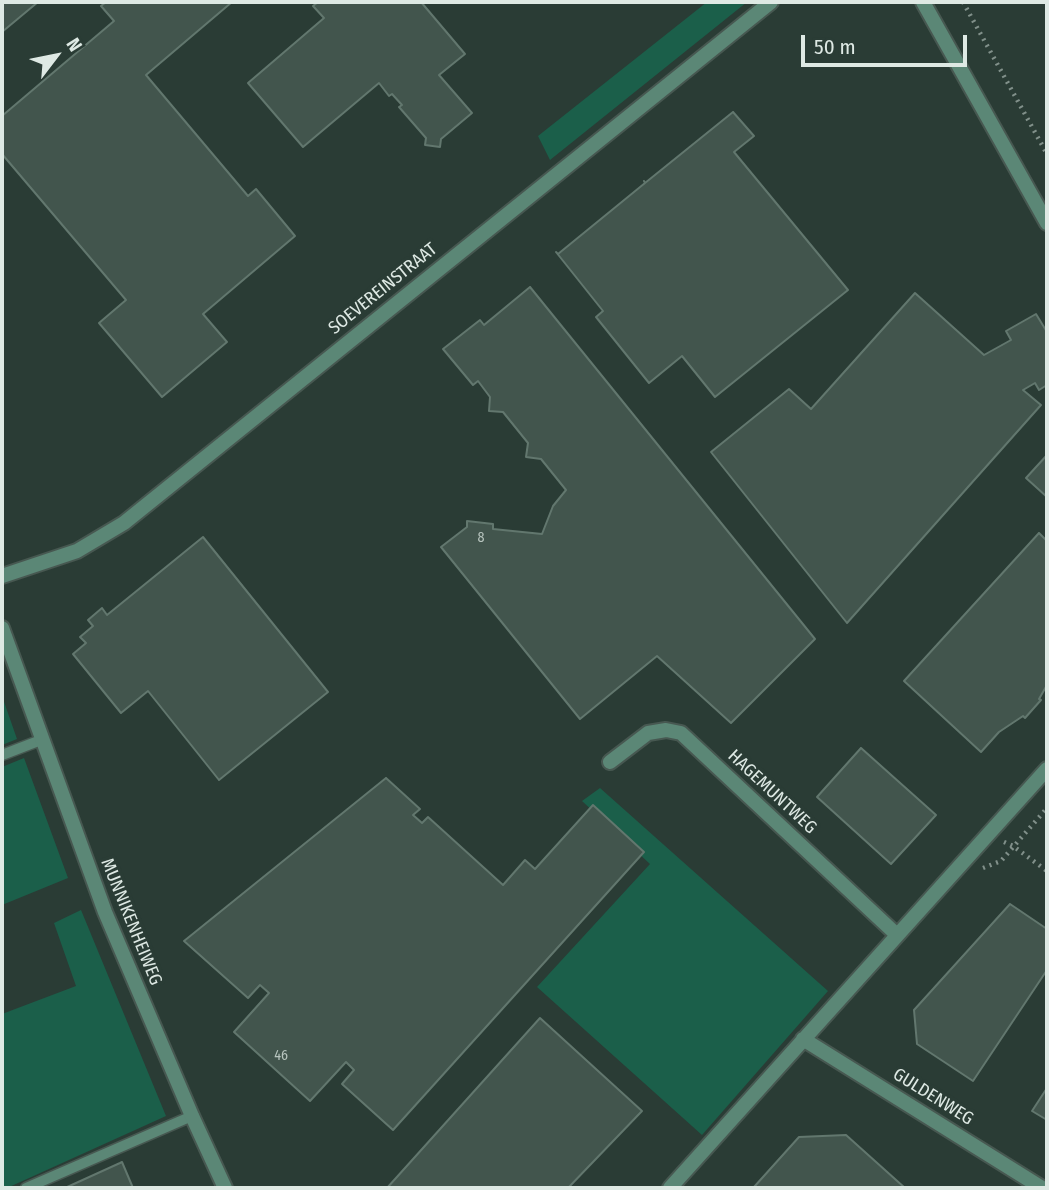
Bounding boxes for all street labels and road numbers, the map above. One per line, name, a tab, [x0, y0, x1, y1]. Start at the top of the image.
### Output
street label: SOEVEREINSTRAAT	[324, 239, 442, 339]
street label: HAGEMUNTWEG	[723, 745, 821, 839]
street label: MUNNIKENHEIWEG	[96, 855, 166, 989]
street label: GULDENWEG	[889, 1064, 977, 1130]

